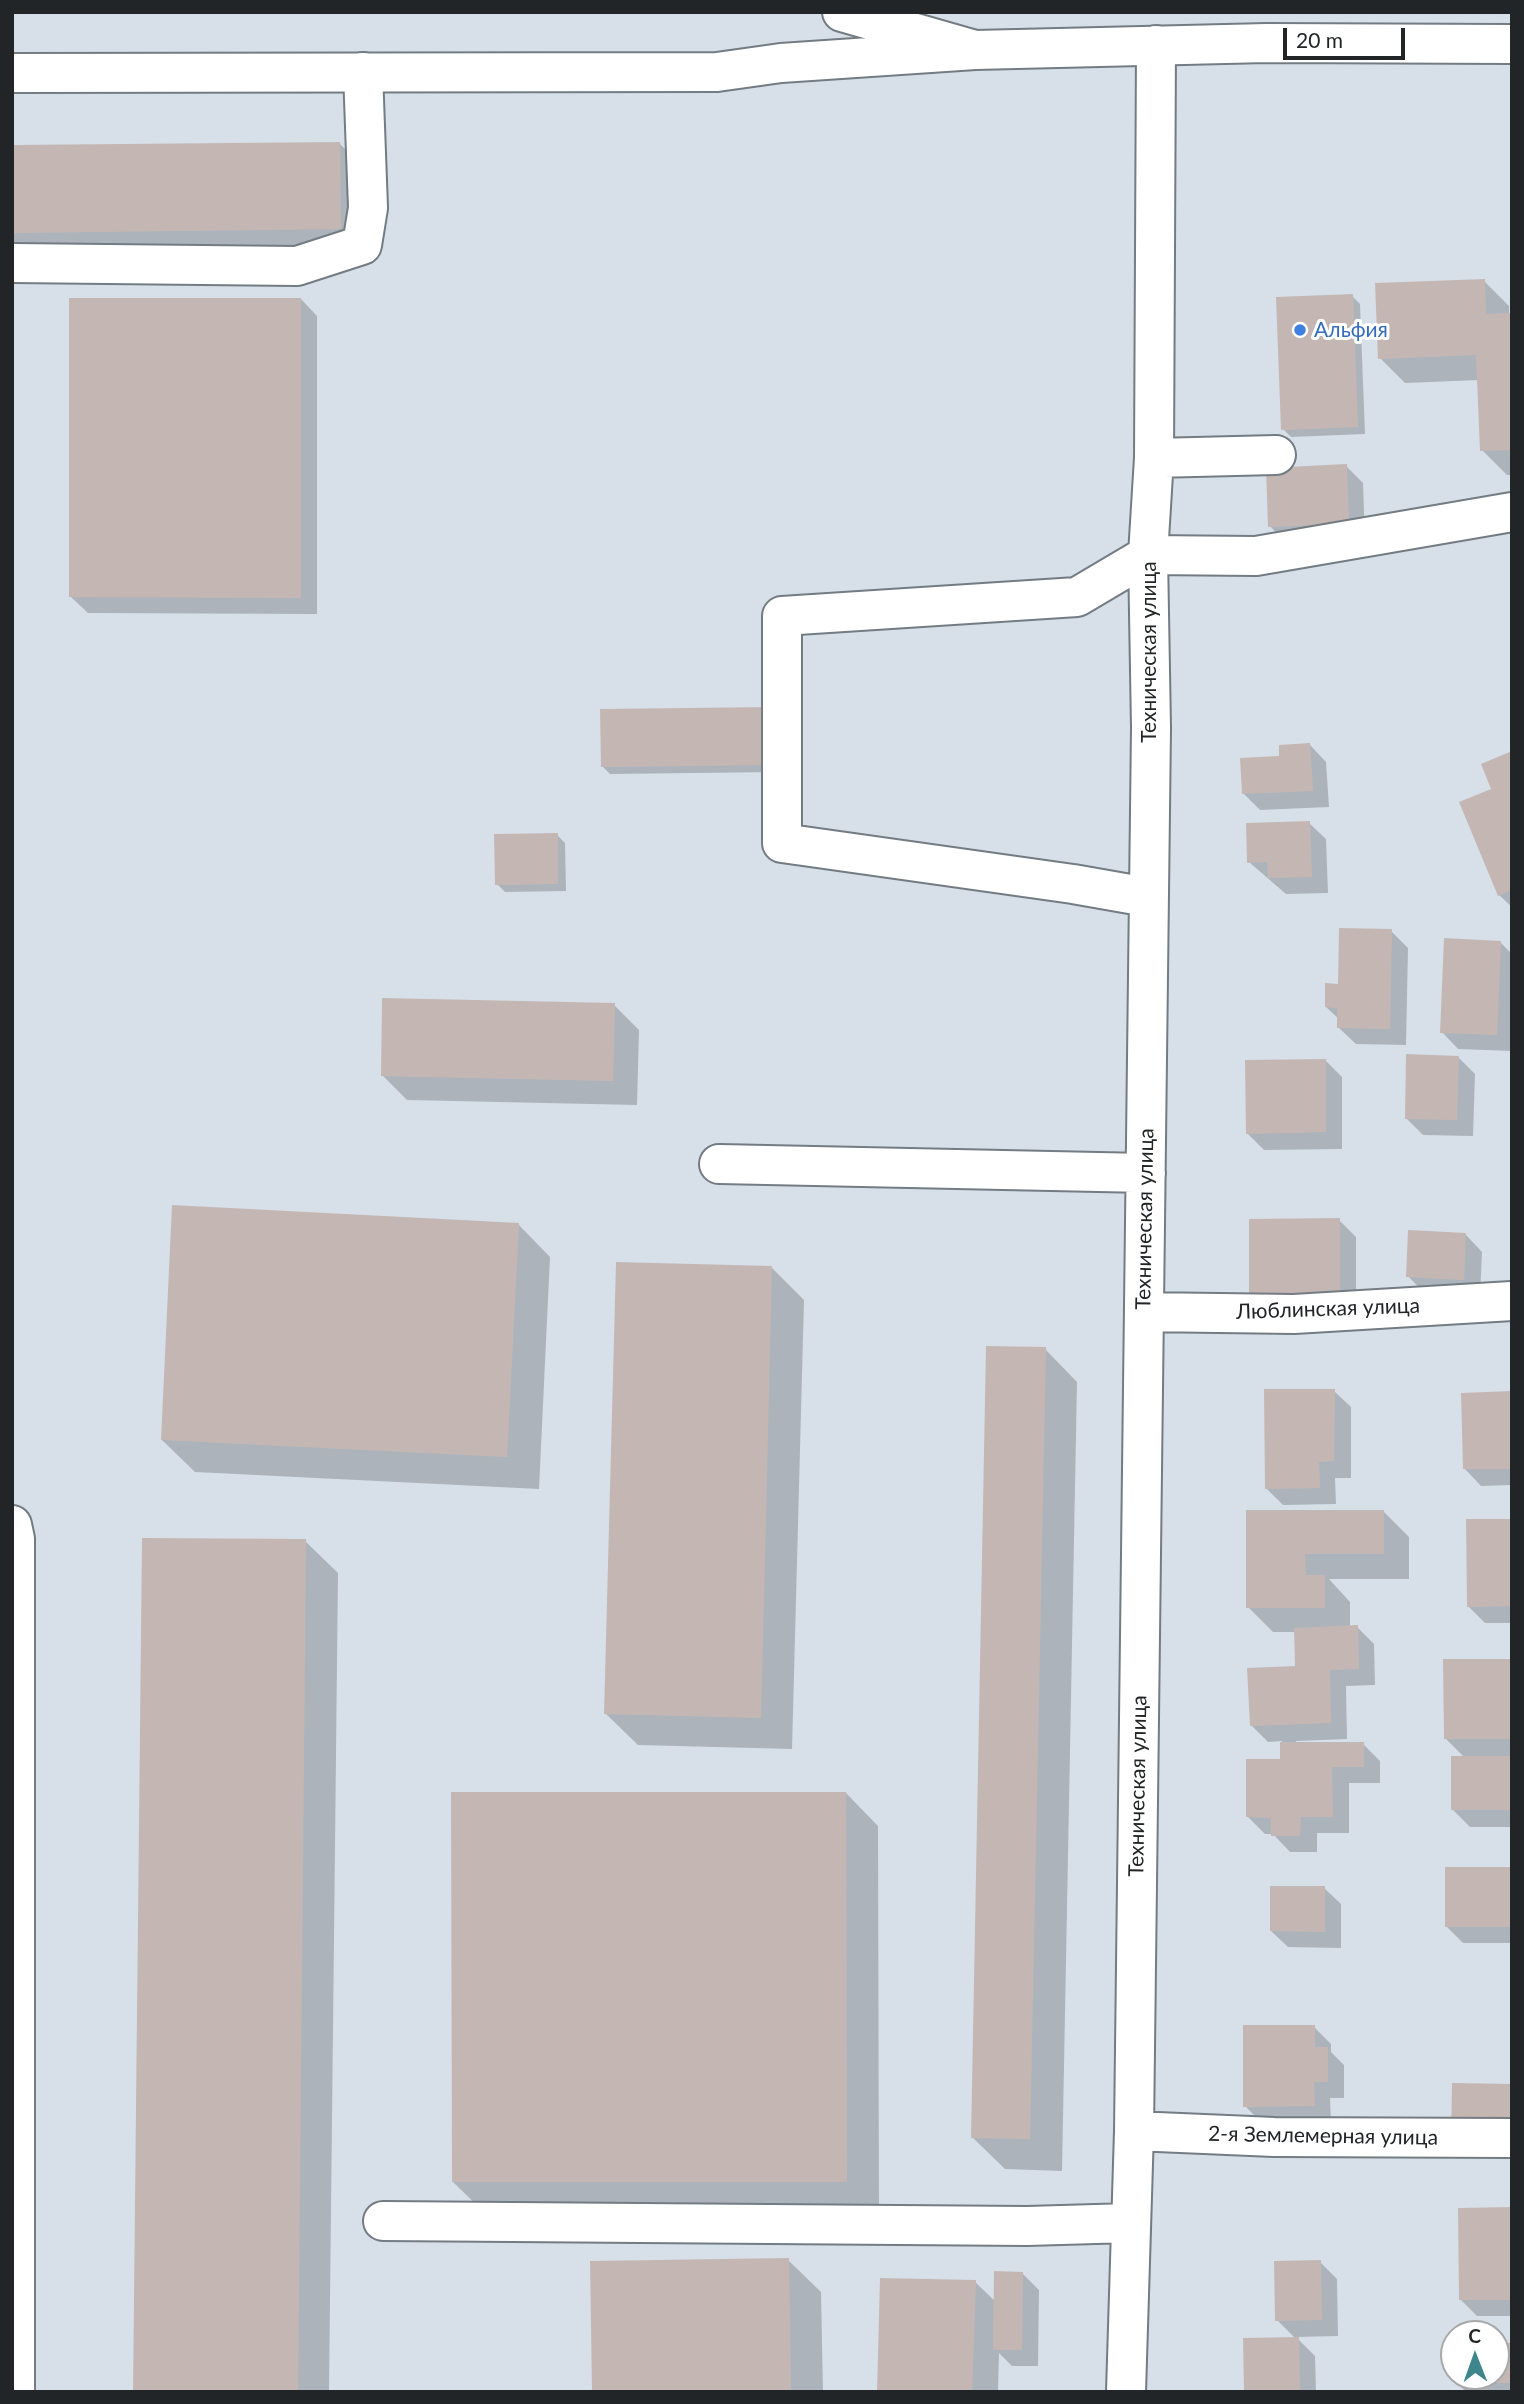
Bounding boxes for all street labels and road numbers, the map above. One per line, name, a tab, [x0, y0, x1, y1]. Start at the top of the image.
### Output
street label: Техническая улица	[1136, 561, 1162, 743]
street label: Техническая улица	[1131, 1128, 1159, 1310]
street label: Люблинская улица	[1236, 1293, 1420, 1325]
street label: Техническая улица	[1124, 1695, 1152, 1877]
street label: 2-я Землемерная улица	[1208, 2121, 1438, 2151]

